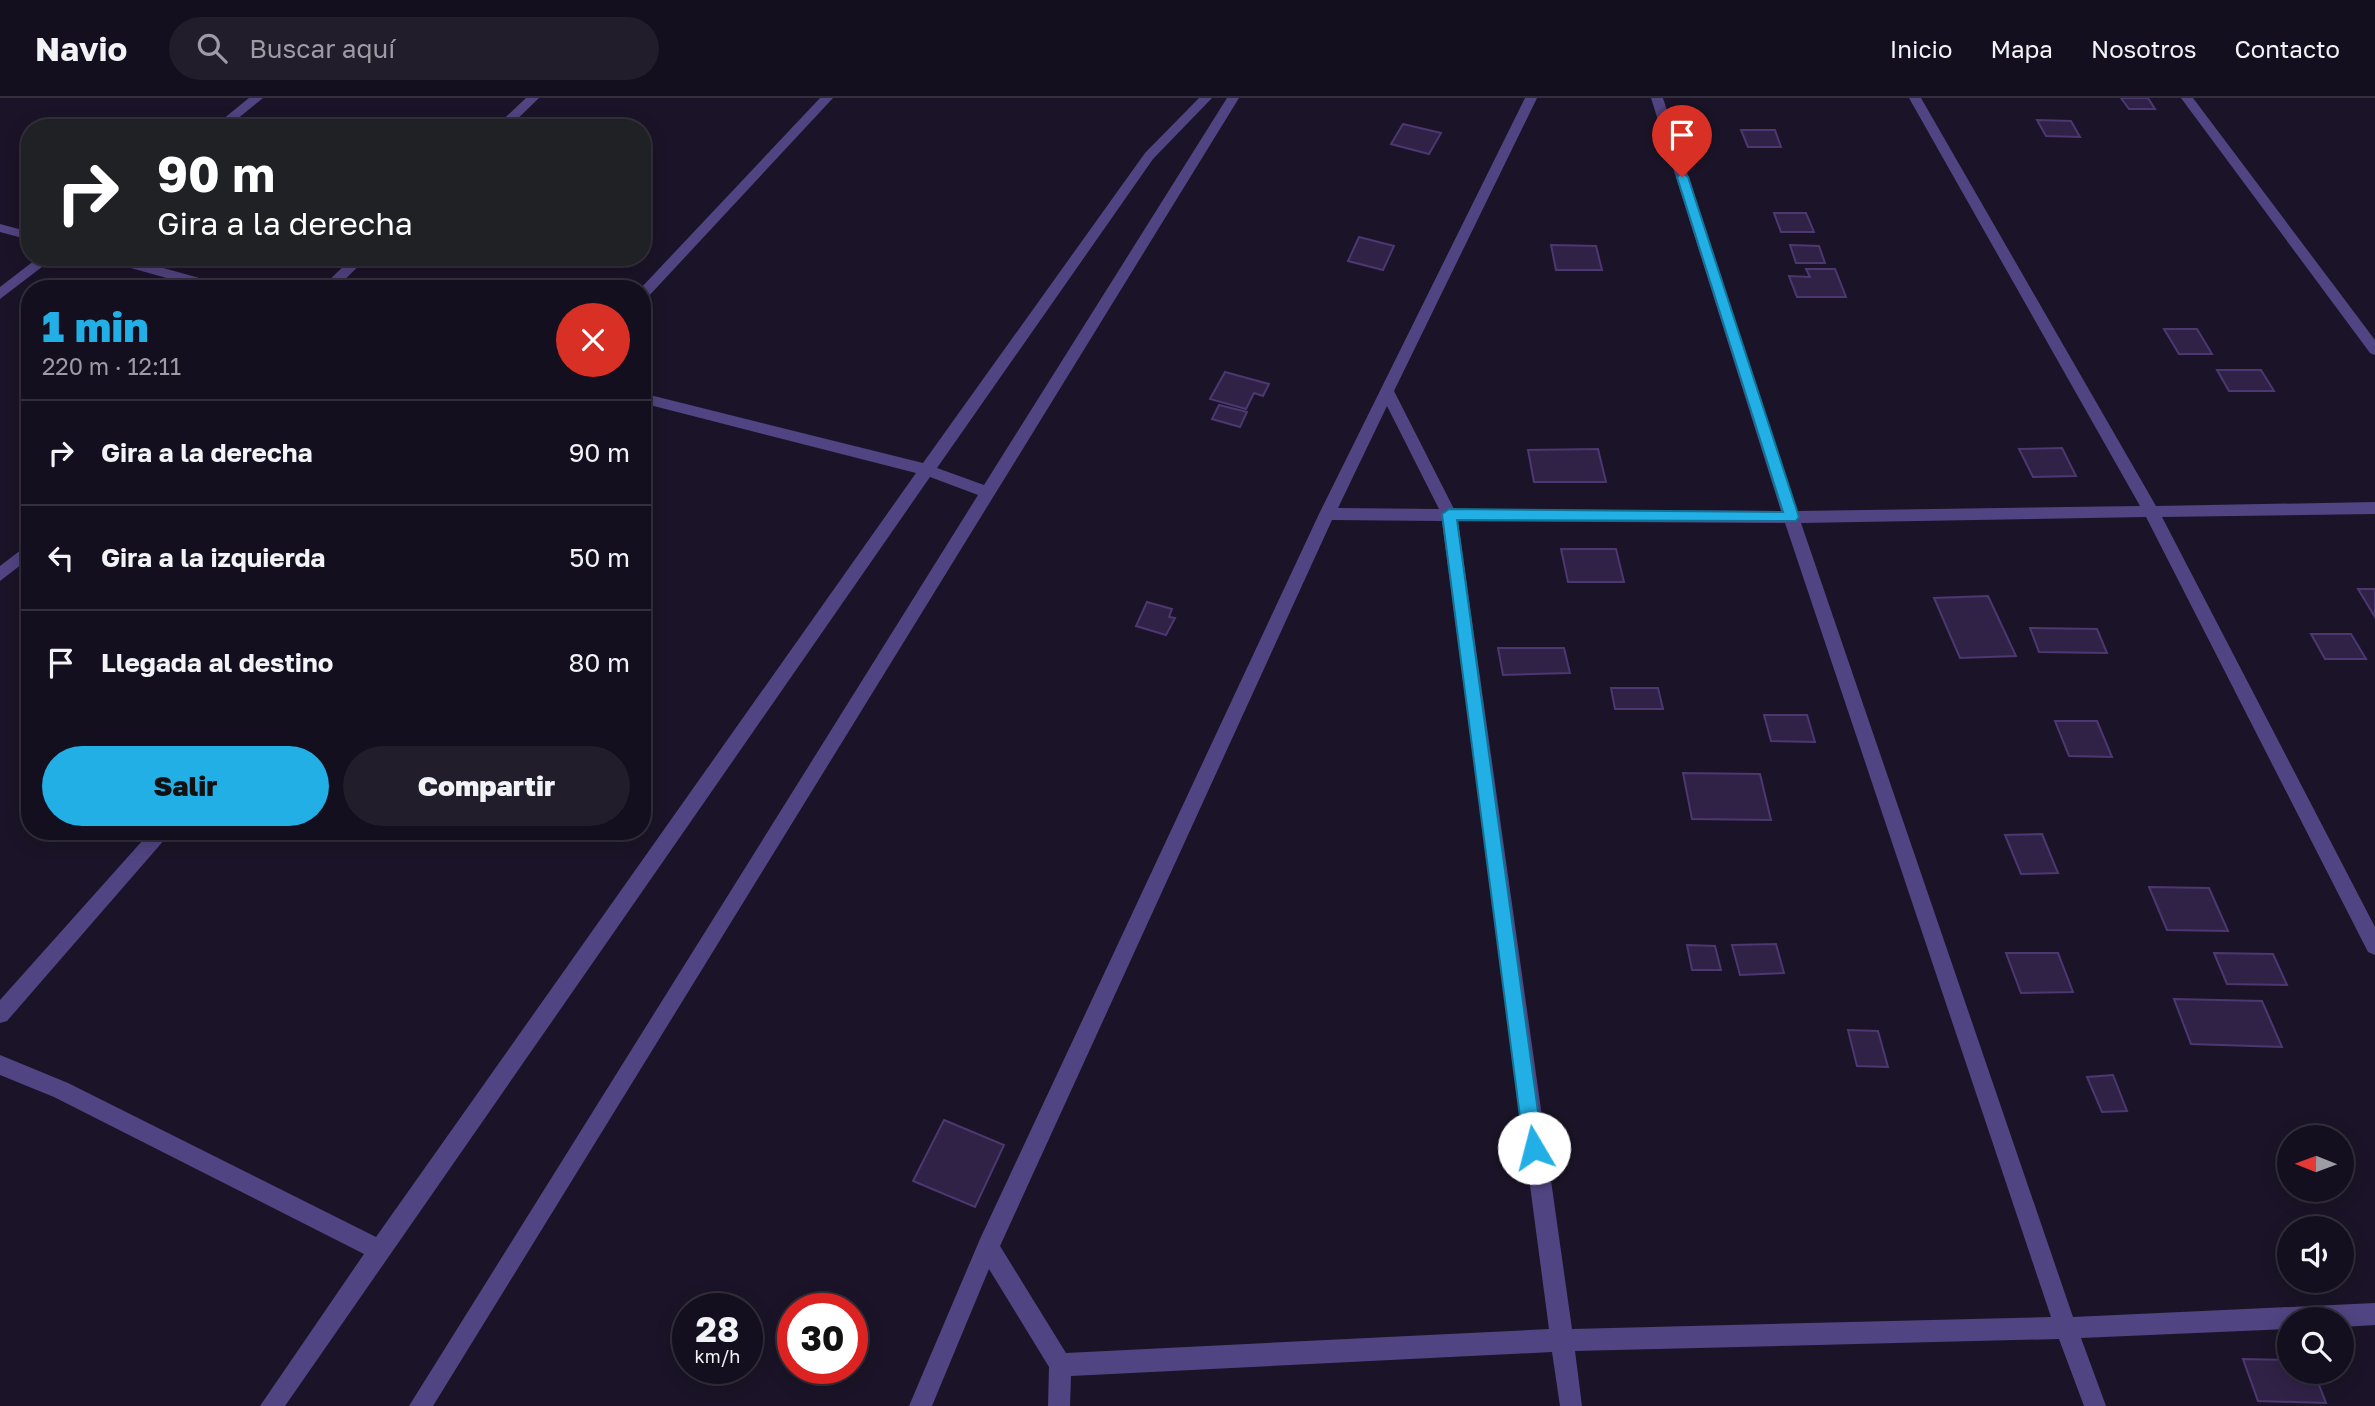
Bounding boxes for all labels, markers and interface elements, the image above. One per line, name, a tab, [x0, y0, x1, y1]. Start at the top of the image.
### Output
search box	[169, 17, 659, 80]
text: Navio	[35, 29, 127, 68]
icon: search	[193, 29, 231, 67]
text: Buscar aquí	[249, 33, 395, 64]
text: Inicio	[1890, 34, 1952, 63]
text: Mapa	[1990, 34, 2053, 63]
text: Nosotros	[2091, 34, 2197, 63]
text: Contacto	[2235, 34, 2340, 63]
pin	[1652, 105, 1712, 177]
icon: arrive	[1663, 116, 1701, 154]
text: 90 m	[157, 144, 275, 203]
icon: right	[42, 147, 133, 238]
text: Gira a la derecha	[157, 204, 413, 242]
text: 1 min	[42, 301, 149, 351]
button: close	[556, 303, 630, 377]
text: 220 m · 12:11	[42, 352, 181, 380]
icon: right	[42, 434, 80, 472]
text: Gira a la derecha	[101, 437, 313, 468]
text: 90 m	[569, 437, 630, 468]
icon: left	[42, 539, 80, 577]
text: Gira a la izquierda	[101, 542, 325, 573]
text: 50 m	[569, 542, 630, 573]
icon: arrive	[42, 644, 80, 682]
text: Llegada al destino	[101, 647, 333, 678]
text: 80 m	[569, 647, 630, 678]
button: Salir	[42, 746, 329, 826]
button: Compartir	[343, 746, 630, 826]
position arrow	[1497, 1111, 1571, 1185]
north arrow	[2277, 1125, 2354, 1202]
map controls	[2277, 1125, 2354, 1384]
button: sound	[2277, 1216, 2354, 1293]
speed limit sign: 30	[777, 1293, 868, 1384]
button: search	[2277, 1307, 2354, 1384]
text: 28	[696, 1308, 739, 1350]
text: km/h	[695, 1345, 740, 1367]

